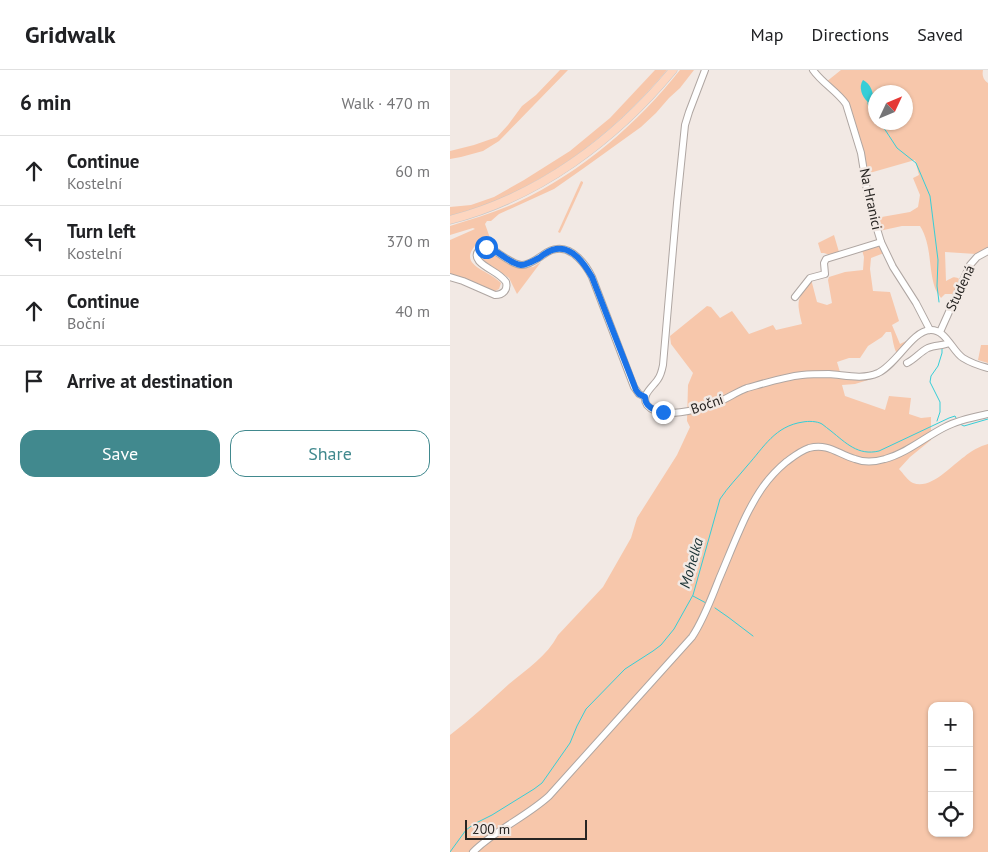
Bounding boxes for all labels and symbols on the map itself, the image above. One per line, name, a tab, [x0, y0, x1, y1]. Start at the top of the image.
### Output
north arrow	[868, 85, 913, 130]
street label: Na Hranici	[856, 166, 886, 232]
route start	[475, 236, 498, 259]
street label: Studená	[941, 262, 979, 314]
street label: Boční	[688, 390, 726, 418]
route end	[652, 401, 675, 424]
water label: Mohelka	[675, 535, 707, 590]
scale bar	[465, 817, 588, 840]

